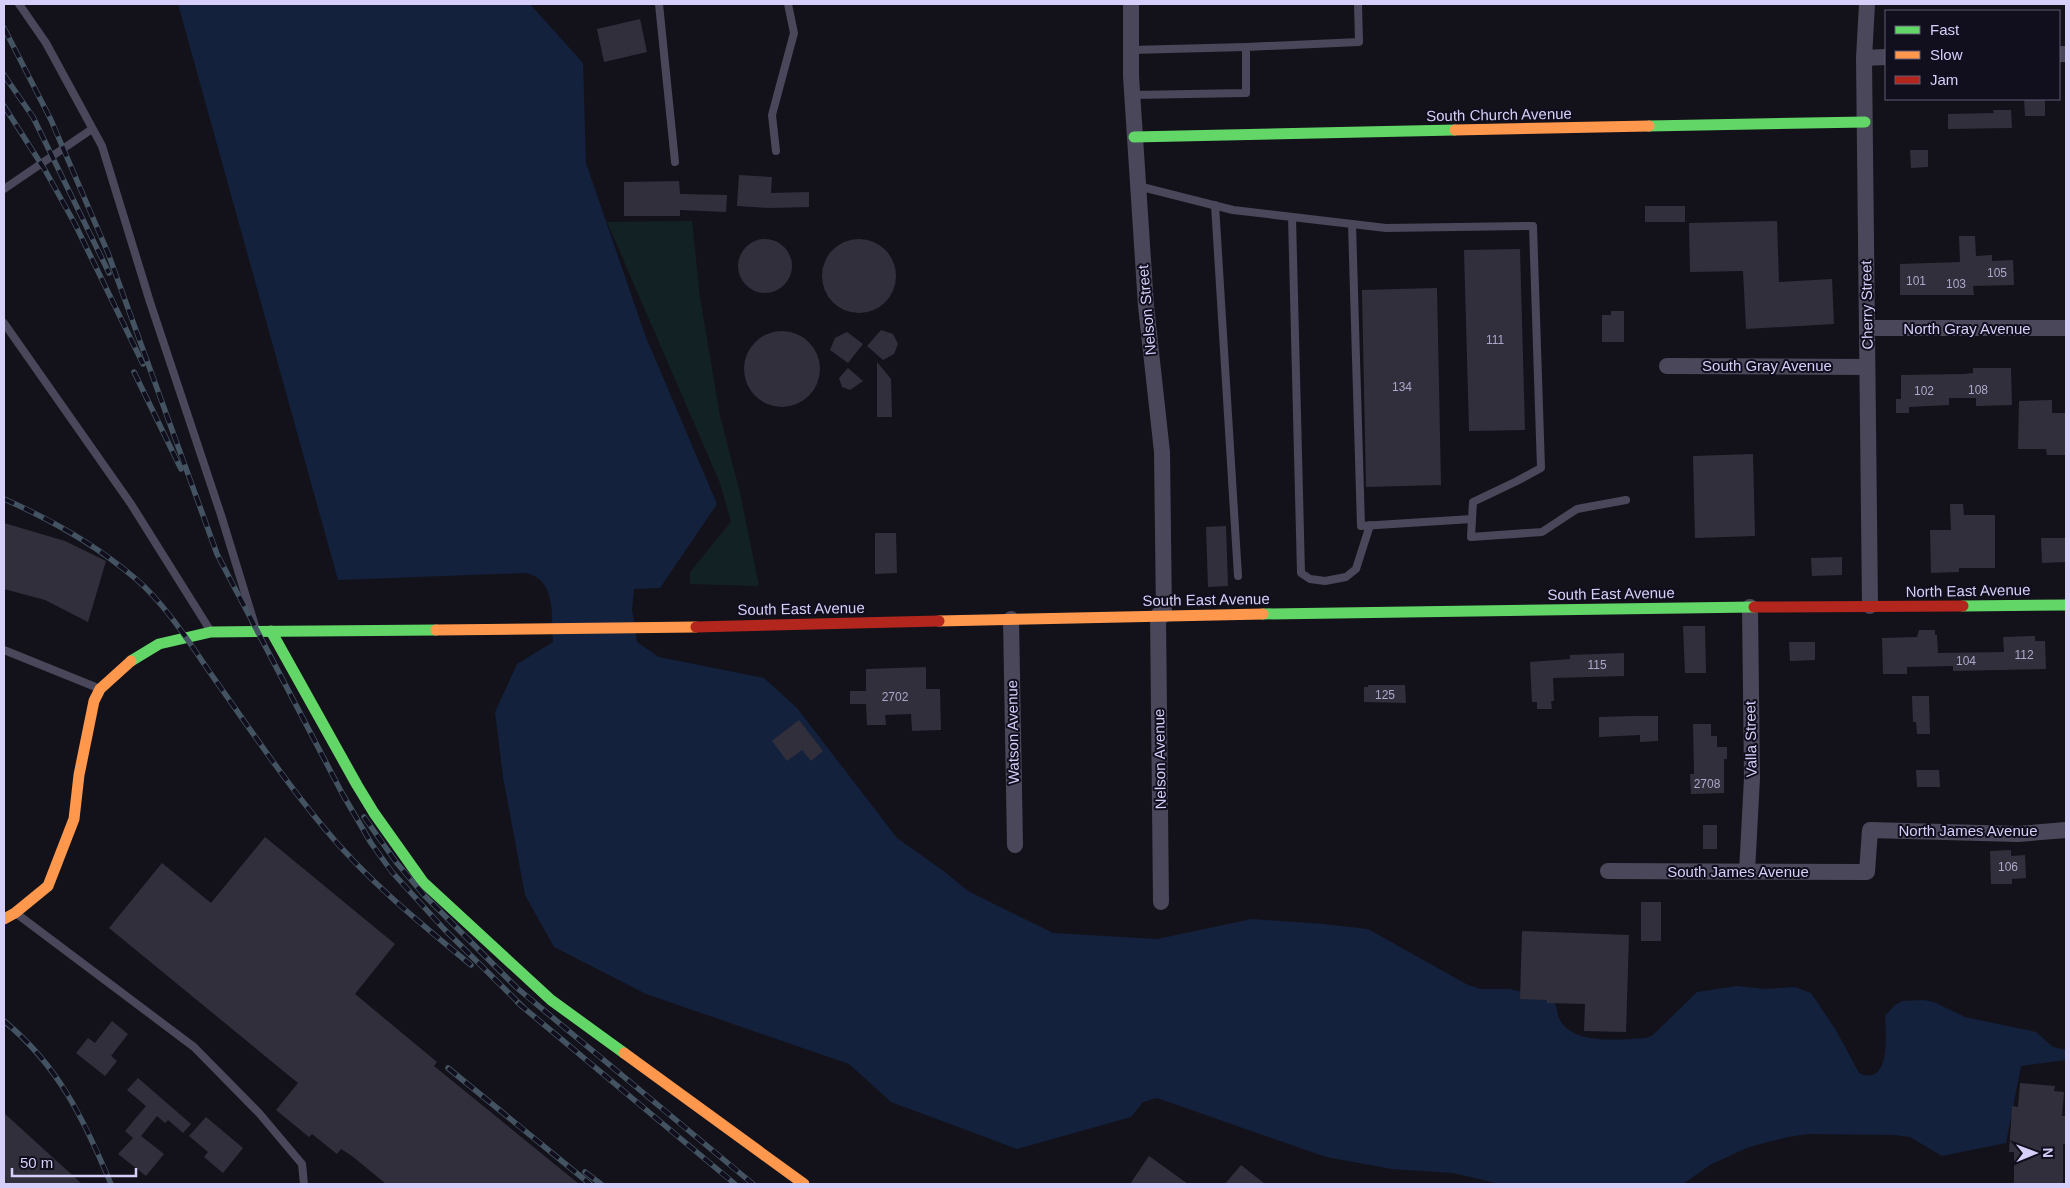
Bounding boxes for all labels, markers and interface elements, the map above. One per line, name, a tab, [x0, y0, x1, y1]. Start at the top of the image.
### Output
legend	[1885, 10, 2060, 100]
text: Fast	[1930, 21, 1960, 38]
text: Slow	[1930, 46, 1963, 63]
text: Jam	[1930, 71, 1958, 88]
street label: South Church Avenue	[1426, 105, 1572, 124]
street label: Cherry Street	[1857, 259, 1876, 350]
street label: Nelson Street	[1134, 263, 1159, 356]
house number: 105	[1987, 266, 2007, 280]
house number: 101	[1906, 274, 1926, 288]
house number: 103	[1946, 277, 1966, 291]
street label: North Gray Avenue	[1903, 320, 2031, 337]
house number: 111	[1486, 333, 1504, 347]
street label: South Gray Avenue	[1702, 357, 1832, 374]
house number: 134	[1392, 380, 1412, 394]
house number: 108	[1968, 383, 1988, 397]
house number: 102	[1914, 384, 1934, 398]
street label: North East Avenue	[1905, 581, 2031, 600]
street label: South East Avenue	[1547, 584, 1675, 603]
street label: South East Avenue	[1142, 590, 1270, 609]
street label: South East Avenue	[737, 599, 865, 618]
house number: 112	[2014, 648, 2034, 662]
house number: 104	[1956, 654, 1976, 668]
house number: 115	[1587, 658, 1607, 672]
street label: Watson Avenue	[1003, 680, 1022, 784]
house number: 125	[1375, 688, 1395, 702]
house number: 2702	[882, 690, 909, 704]
street label: Valla Street	[1741, 700, 1760, 777]
street label: Nelson Avenue	[1150, 709, 1169, 809]
house number: 2708	[1694, 777, 1721, 791]
street label: North James Avenue	[1899, 822, 2037, 839]
house number: 106	[1998, 860, 2018, 874]
street label: South James Avenue	[1667, 863, 1809, 880]
north arrow	[2010, 1128, 2060, 1178]
scale bar	[12, 1146, 136, 1178]
text: N	[2040, 1148, 2056, 1158]
text: 50 m	[20, 1154, 53, 1171]

